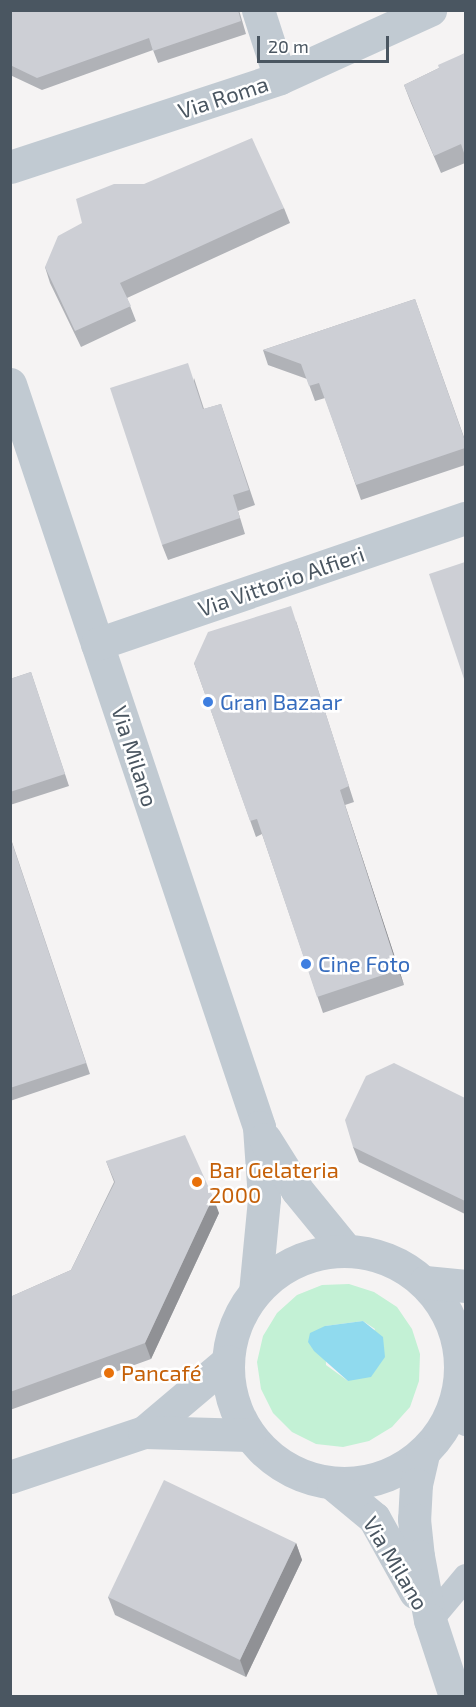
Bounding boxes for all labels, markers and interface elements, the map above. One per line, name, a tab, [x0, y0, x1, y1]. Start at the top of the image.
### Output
scale bar	[260, 24, 392, 62]
text: 20 m	[268, 35, 309, 57]
street label: Via Roma	[175, 70, 271, 124]
street label: Via Vittorio Alfieri	[194, 540, 368, 622]
place label: Gran Bazaar	[220, 689, 342, 715]
marker: Gran Bazaar	[201, 695, 215, 709]
street label: Via Milano	[106, 702, 164, 810]
place label: Cine Foto	[318, 951, 410, 977]
marker: Cine Foto	[299, 957, 313, 971]
place label: Bar Gelateria 2000	[209, 1156, 339, 1208]
marker: Bar Gelateria 2000	[190, 1175, 204, 1189]
place label: Pancafé	[121, 1360, 202, 1386]
marker: Pancafé	[102, 1366, 116, 1380]
street label: Via Milano	[358, 1511, 434, 1615]

